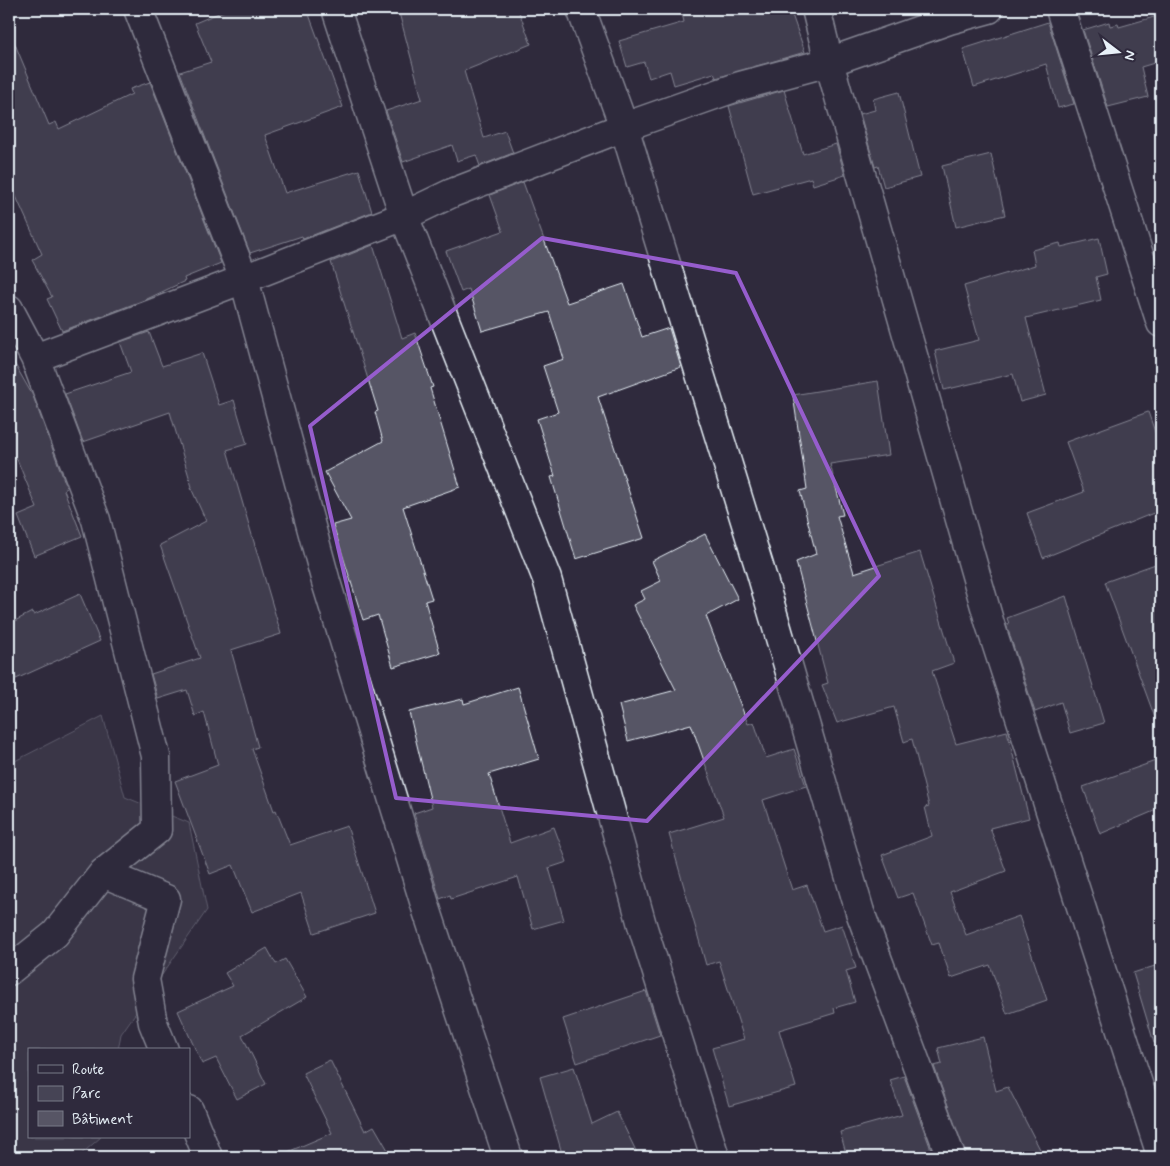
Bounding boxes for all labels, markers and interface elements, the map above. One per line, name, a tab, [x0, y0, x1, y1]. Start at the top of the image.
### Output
north arrow	[1092, 28, 1142, 78]
text: N	[1120, 48, 1139, 62]
legend	[28, 1048, 190, 1138]
text: Route	[72, 1060, 105, 1080]
text: Parc	[72, 1084, 100, 1104]
text: Bâtiment	[72, 1110, 133, 1130]

